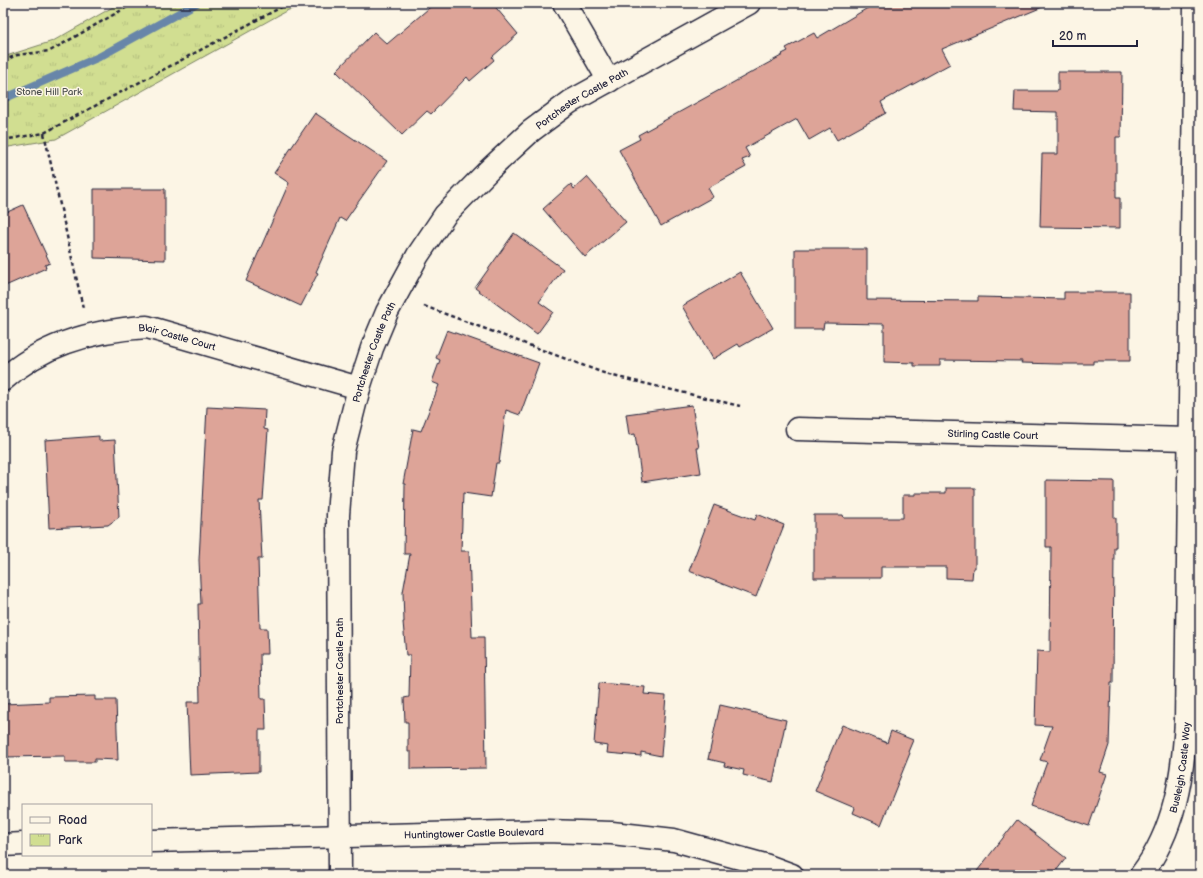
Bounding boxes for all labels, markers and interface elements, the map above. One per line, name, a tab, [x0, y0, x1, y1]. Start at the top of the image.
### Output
scale bar	[1053, 22, 1137, 48]
text: 20 m	[1059, 29, 1086, 44]
street label: Portchester Castle Path	[534, 66, 631, 132]
park label: Stone Hill Park	[16, 86, 82, 98]
street label: Portchester Castle Path	[351, 299, 399, 404]
street label: Blair Castle Court	[138, 322, 217, 353]
street label: Stirling Castle Court	[947, 428, 1038, 442]
street label: Portchester Castle Path	[334, 617, 346, 724]
street label: Busleigh Castle Way	[1167, 721, 1193, 815]
legend	[22, 804, 152, 856]
text: Road	[58, 813, 87, 828]
street label: Huntingtower Castle Boulevard	[404, 826, 544, 842]
text: Park	[58, 833, 82, 848]

